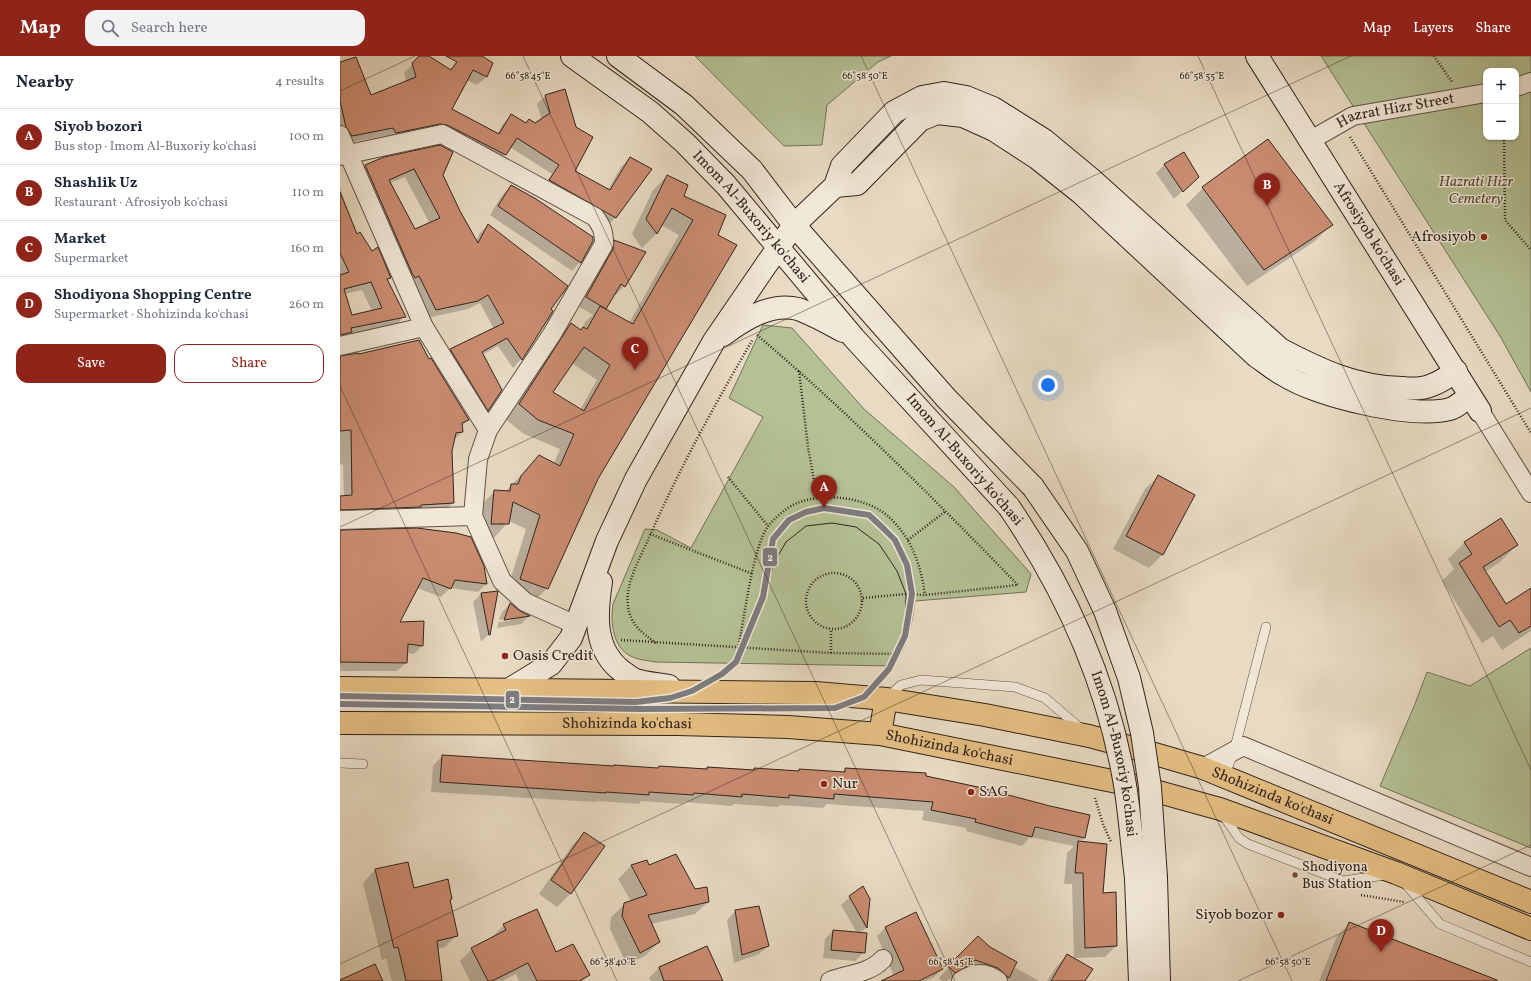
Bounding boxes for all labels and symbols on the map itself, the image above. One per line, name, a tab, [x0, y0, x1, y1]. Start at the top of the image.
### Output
text: 66°58'45"E	[506, 69, 550, 83]
text: 66°58'50"E	[842, 69, 888, 83]
text: 66°58'55"E	[1180, 69, 1224, 83]
street label: Hazrat Hizr Street	[1333, 88, 1456, 134]
street label: Imom Al-Buxoriy ko'chasi	[687, 146, 815, 288]
park label: Hazrati Hizr Cemetery	[1439, 172, 1513, 210]
pin: B	[1254, 173, 1280, 206]
street label: Afrosiyob ko'chasi	[1328, 178, 1409, 290]
place label: Afrosiyob	[1411, 227, 1476, 248]
marker: Afrosiyob	[1479, 232, 1489, 242]
pin: C	[622, 337, 648, 370]
your location	[1038, 375, 1058, 395]
street label: Imom Al-Buxoriy ko'chasi	[900, 389, 1028, 531]
pin: A	[811, 475, 837, 508]
line badge: 2	[762, 547, 778, 567]
text: 2	[767, 551, 773, 566]
place label: Oasis Credit	[513, 646, 593, 667]
marker: Oasis Credit	[500, 651, 510, 661]
street label: Imom Al-Buxoriy ko'chasi	[1085, 668, 1142, 838]
line badge: 2	[505, 690, 520, 709]
text: 2	[509, 693, 515, 708]
street label: Shohizinda ko'chasi	[562, 713, 692, 735]
street label: Shohizinda ko'chasi	[884, 725, 1015, 771]
street label: Shohizinda ko'chasi	[1208, 762, 1336, 831]
place label: Nur	[832, 774, 858, 795]
marker: Nur	[819, 779, 829, 789]
place label: SAG	[979, 782, 1009, 803]
marker: SAG	[966, 787, 976, 797]
place label: Shodiyona Bus Station	[1302, 858, 1372, 894]
marker: Shodiyona Bus Station	[1290, 870, 1300, 880]
place label: Siyob bozor	[1195, 905, 1273, 926]
marker: Siyob bozor	[1276, 910, 1286, 920]
pin: D	[1368, 919, 1394, 952]
text: 66°58'40"E	[590, 955, 636, 969]
text: 66°58'45"E	[929, 955, 973, 969]
text: 66°58'50"E	[1265, 955, 1311, 969]

